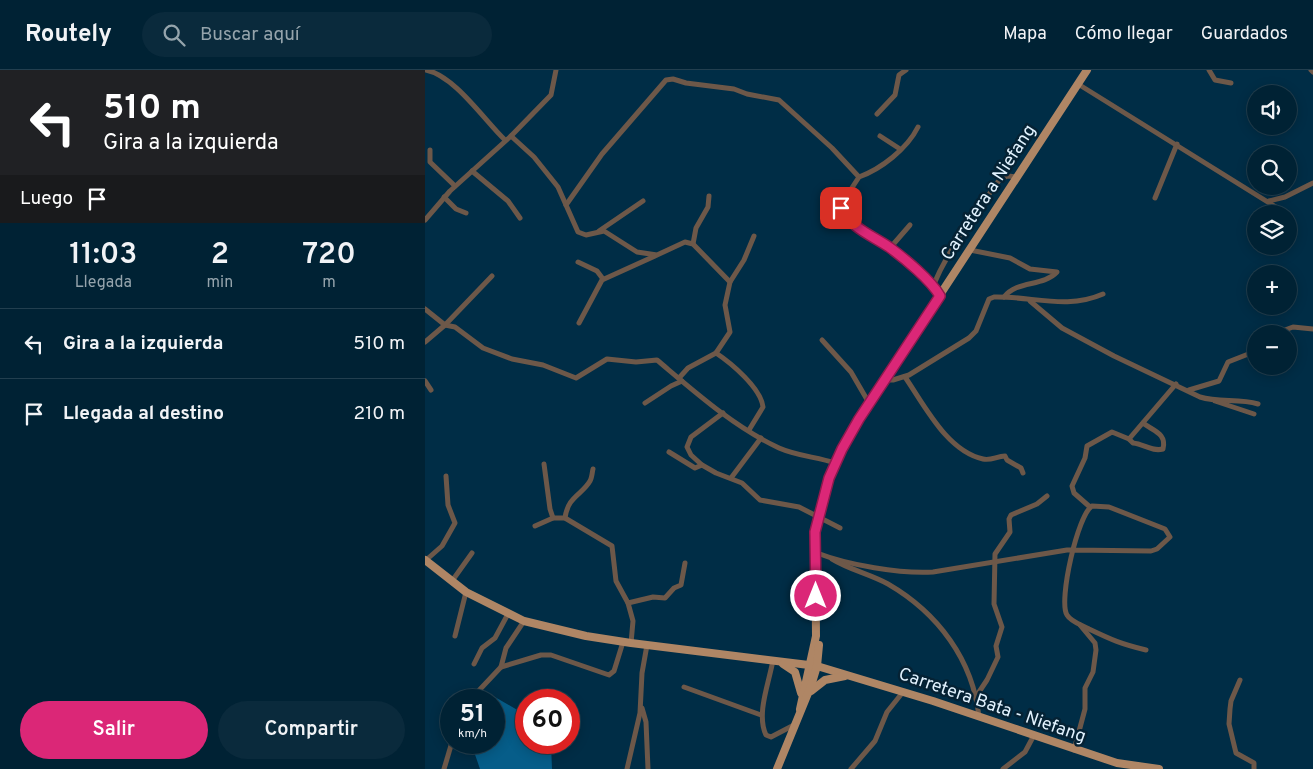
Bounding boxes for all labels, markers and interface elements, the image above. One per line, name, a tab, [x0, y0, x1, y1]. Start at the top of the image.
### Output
search box	[142, 12, 492, 57]
text: Routely	[25, 20, 112, 50]
icon: search	[160, 21, 188, 49]
text: Buscar aquí	[200, 23, 300, 47]
text: Mapa	[1003, 23, 1047, 46]
text: Cómo llegar	[1075, 23, 1173, 46]
text: Guardados	[1201, 23, 1288, 46]
map controls	[1247, 85, 1297, 375]
button: sound	[1247, 85, 1297, 135]
text: 510 m	[103, 87, 201, 131]
icon: left	[20, 90, 85, 155]
street label: Carretera a Niefang	[936, 121, 1042, 265]
text: Gira a la izquierda	[103, 130, 279, 157]
button: search	[1247, 145, 1297, 195]
icon: arrive	[83, 185, 111, 213]
text: Luego	[20, 187, 73, 211]
pin	[820, 187, 862, 229]
icon: arrive	[827, 194, 855, 222]
button: layers	[1247, 205, 1297, 255]
text: 11:03	[69, 237, 137, 274]
text: 2	[211, 237, 229, 274]
text: 720	[302, 237, 356, 274]
button: +	[1247, 265, 1297, 315]
text: Llegada	[75, 273, 132, 293]
text: min	[207, 273, 233, 293]
text: m	[322, 273, 336, 293]
button: −	[1247, 325, 1297, 375]
icon: left	[20, 330, 48, 358]
text: Gira a la izquierda	[63, 332, 223, 356]
text: 510 m	[353, 332, 405, 356]
icon: arrive	[20, 400, 48, 428]
text: Llegada al destino	[63, 402, 224, 426]
text: 210 m	[354, 402, 405, 426]
position arrow	[789, 569, 841, 621]
street label: Carretera Bata - Niefang	[895, 663, 1089, 749]
speed limit sign: 60	[515, 689, 580, 754]
text: 51	[460, 699, 485, 731]
button: Salir	[20, 701, 208, 759]
button: Compartir	[218, 701, 405, 759]
text: km/h	[458, 726, 487, 742]

